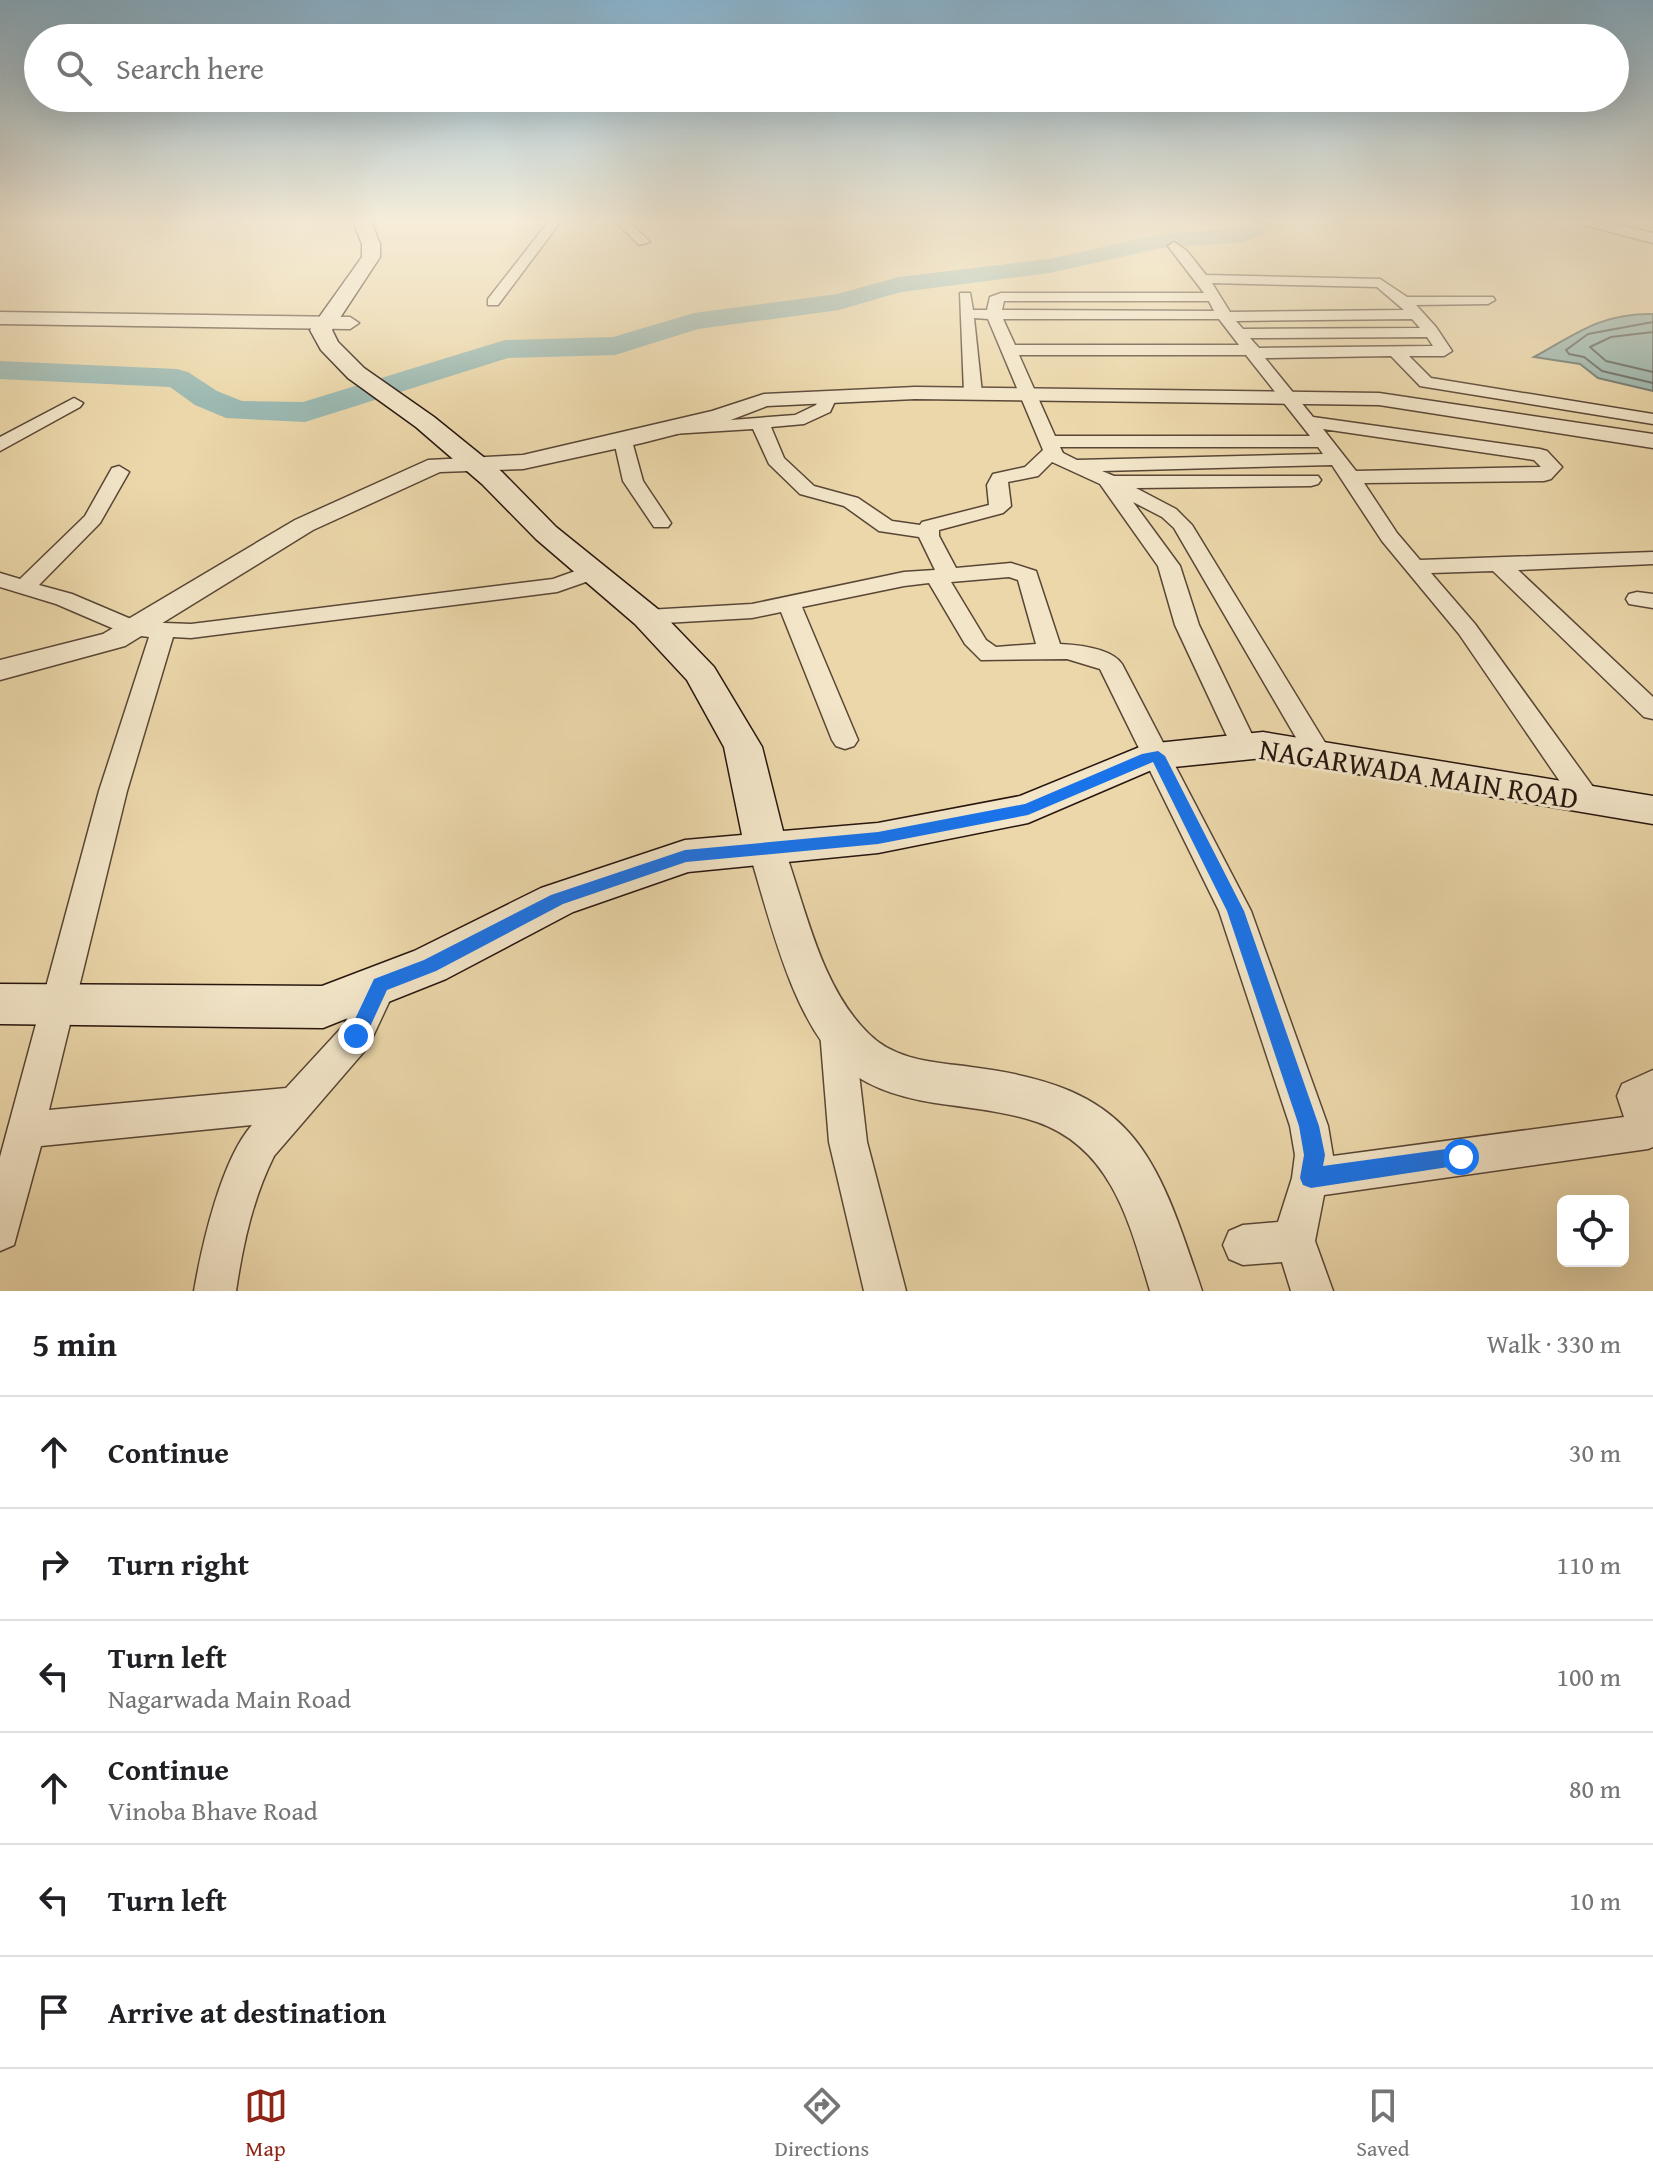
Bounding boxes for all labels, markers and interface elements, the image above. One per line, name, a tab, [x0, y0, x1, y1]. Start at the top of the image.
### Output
search box	[24, 24, 1629, 112]
icon: search	[52, 46, 96, 90]
text: Search here	[116, 46, 264, 90]
street label: NAGARWADA MAIN ROAD	[1256, 726, 1582, 820]
route end	[338, 1018, 374, 1054]
route start	[1443, 1139, 1479, 1175]
map controls	[1557, 1195, 1629, 1267]
button: locate	[1557, 1195, 1629, 1267]
text: 5 min	[32, 1319, 117, 1368]
text: Walk · 330 m	[1487, 1324, 1621, 1363]
icon: ahead	[32, 1430, 76, 1474]
text: Continue	[108, 1430, 229, 1474]
text: 30 m	[1569, 1433, 1621, 1472]
icon: right	[32, 1542, 76, 1586]
text: Turn right	[108, 1542, 249, 1586]
text: 110 m	[1556, 1545, 1621, 1584]
text: Turn left	[108, 1635, 227, 1679]
icon: left	[32, 1654, 76, 1698]
text: 100 m	[1556, 1657, 1621, 1696]
text: Nagarwada Main Road	[108, 1679, 351, 1718]
text: Continue	[108, 1747, 229, 1791]
icon: ahead	[32, 1766, 76, 1810]
text: 80 m	[1569, 1769, 1621, 1808]
text: Vinoba Bhave Road	[108, 1791, 318, 1830]
icon: left	[32, 1878, 76, 1922]
text: Turn left	[108, 1878, 227, 1922]
text: 10 m	[1569, 1881, 1621, 1920]
icon: arrive	[32, 1990, 76, 2034]
text: Arrive at destination	[108, 1990, 386, 2034]
tab: Map	[244, 2084, 288, 2164]
tab: Directions	[775, 2084, 869, 2164]
tab: Saved	[1356, 2084, 1409, 2164]

